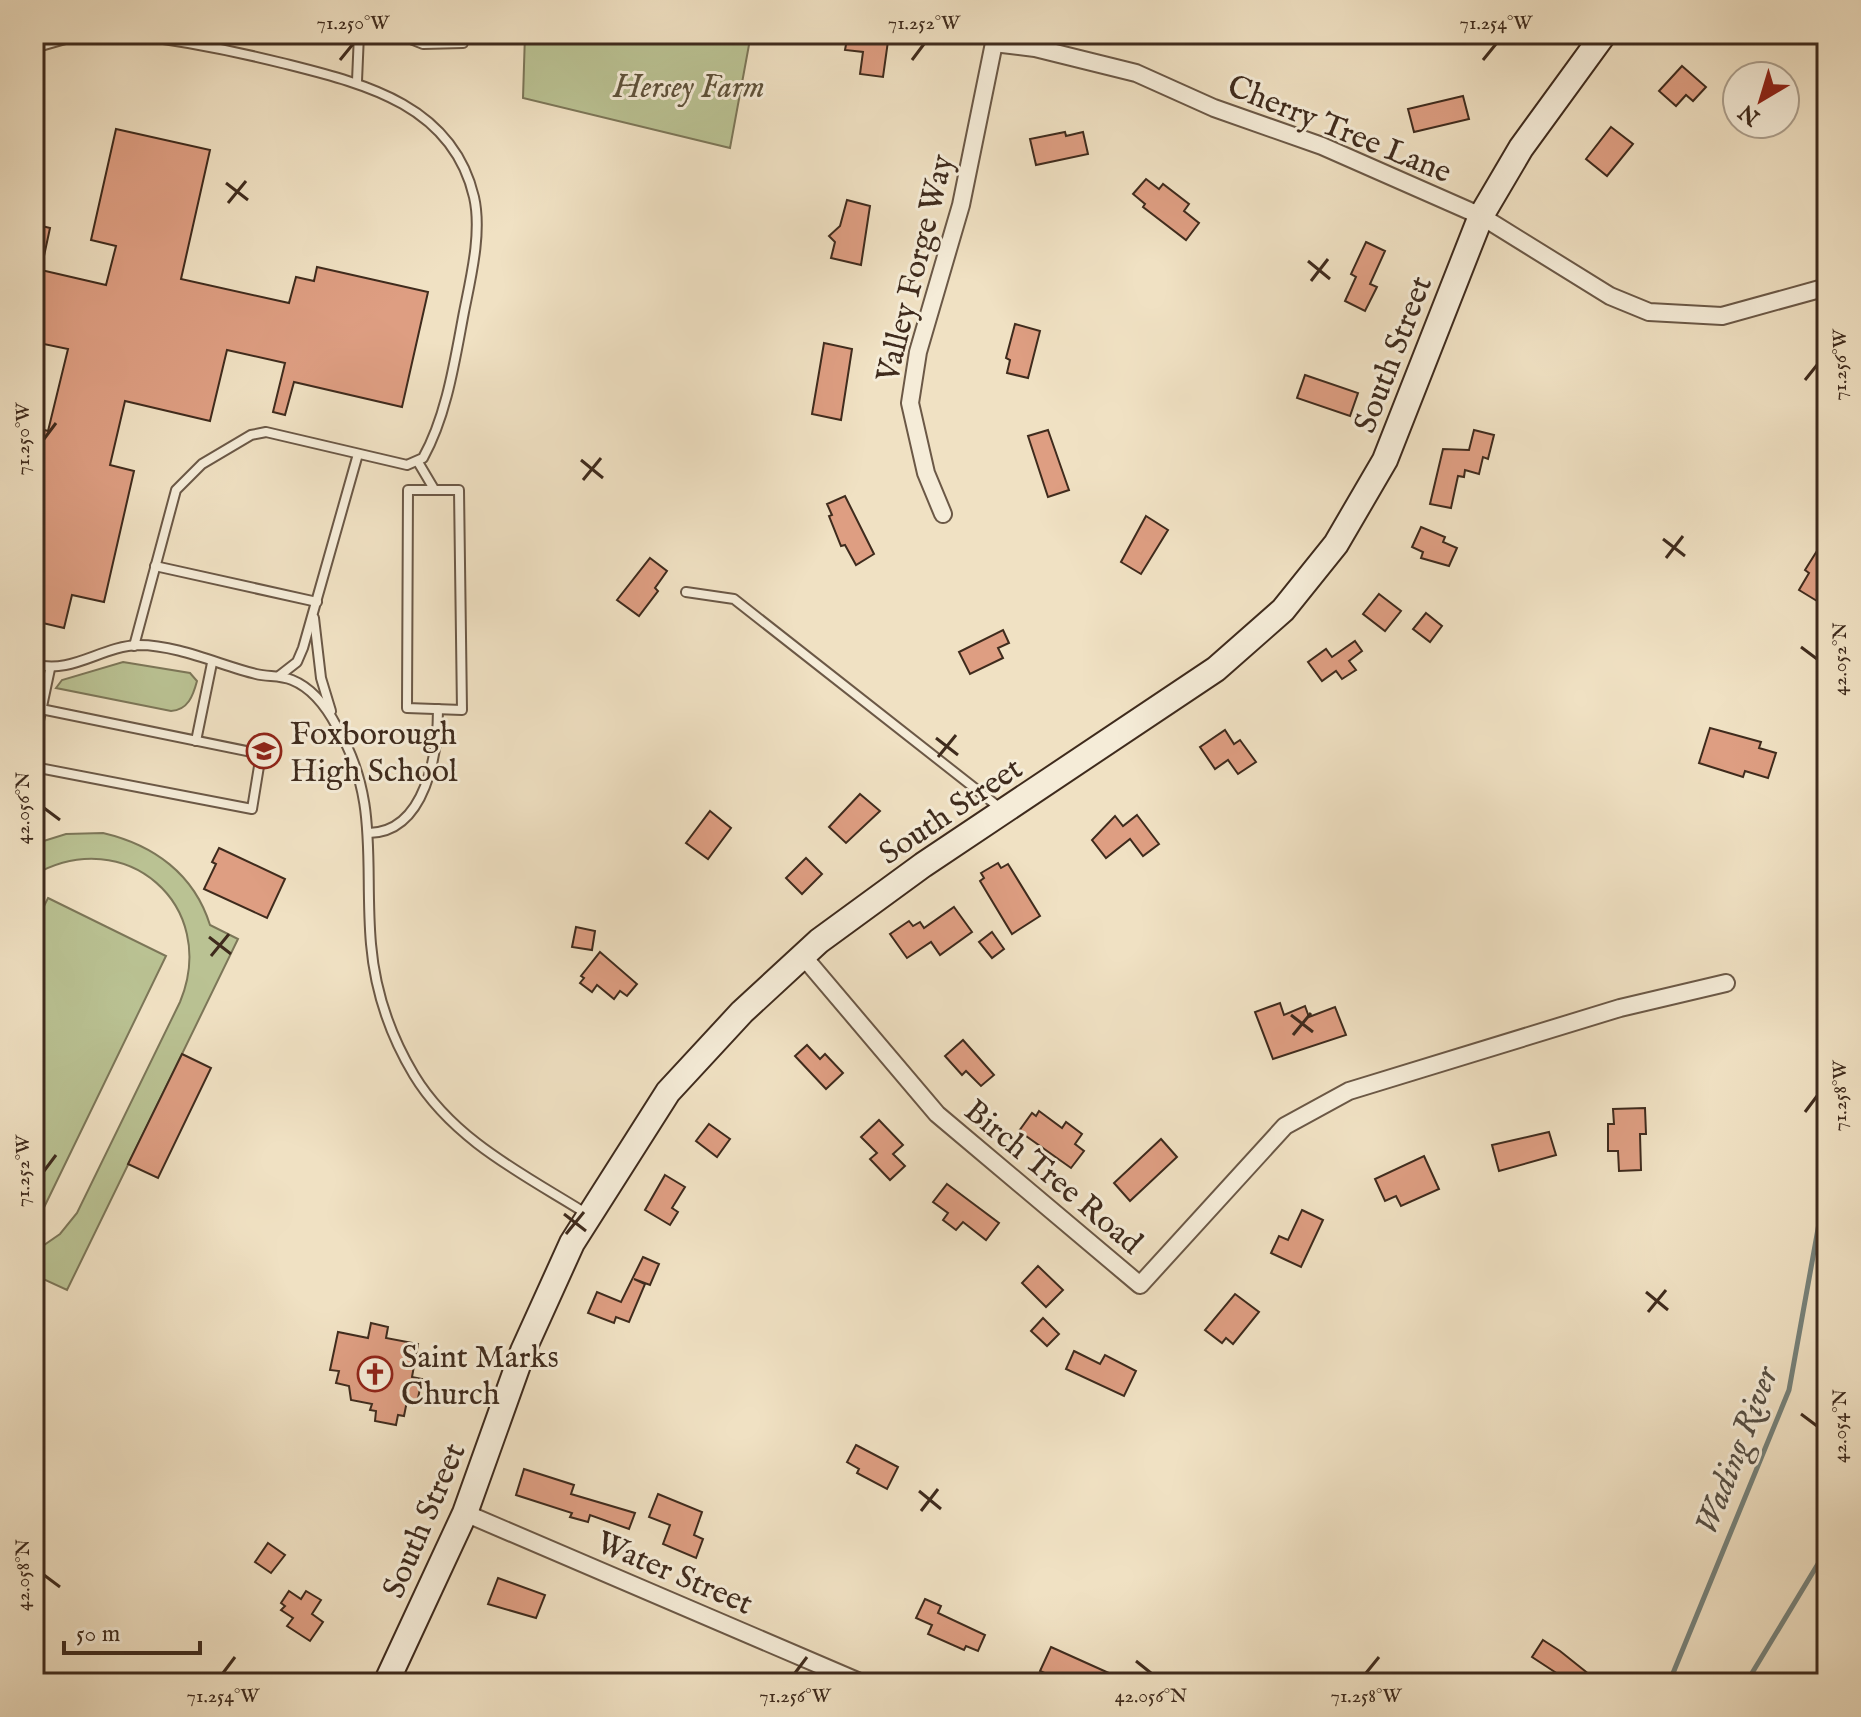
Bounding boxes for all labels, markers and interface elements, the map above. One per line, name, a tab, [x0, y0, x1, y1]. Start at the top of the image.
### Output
text: 71.250°W	[317, 11, 390, 36]
text: 71.252°W	[888, 11, 961, 36]
text: 71.254°W	[1460, 11, 1533, 36]
north arrow	[1721, 60, 1801, 140]
street label: Cherry Tree Lane	[1221, 67, 1457, 194]
park label: Hersey Farm	[612, 68, 765, 109]
text: N	[1734, 97, 1767, 132]
street label: Valley Forge Way	[868, 150, 965, 388]
street label: South Street	[1346, 271, 1443, 439]
text: 71.256°W	[1828, 328, 1853, 401]
text: 71.250°W	[11, 402, 36, 475]
text: 42.052°N	[1828, 622, 1853, 696]
place label: Foxborough High School	[290, 715, 458, 793]
school or university icon: Foxborough High School	[245, 732, 283, 770]
street label: South Street	[872, 749, 1031, 875]
text: 42.056°N	[11, 772, 36, 844]
text: 71.258°W	[1828, 1060, 1853, 1131]
street label: Birch Tree Road	[955, 1091, 1151, 1265]
text: 71.252°W	[11, 1134, 36, 1207]
place label: Saint Marks Church	[401, 1338, 559, 1416]
church icon: Saint Marks Church	[356, 1355, 394, 1393]
water label: Wading River	[1686, 1360, 1790, 1541]
text: 42.054°N	[1828, 1389, 1853, 1463]
street label: South Street	[374, 1437, 476, 1605]
street label: Water Street	[589, 1523, 759, 1626]
text: 42.058°N	[11, 1539, 36, 1611]
scale bar	[64, 1605, 200, 1655]
text: 50 m	[76, 1619, 120, 1650]
text: 71.254°W	[187, 1684, 260, 1709]
text: 71.256°W	[759, 1684, 832, 1709]
text: 42.056°N	[1115, 1684, 1187, 1709]
text: 71.258°W	[1331, 1684, 1402, 1709]

